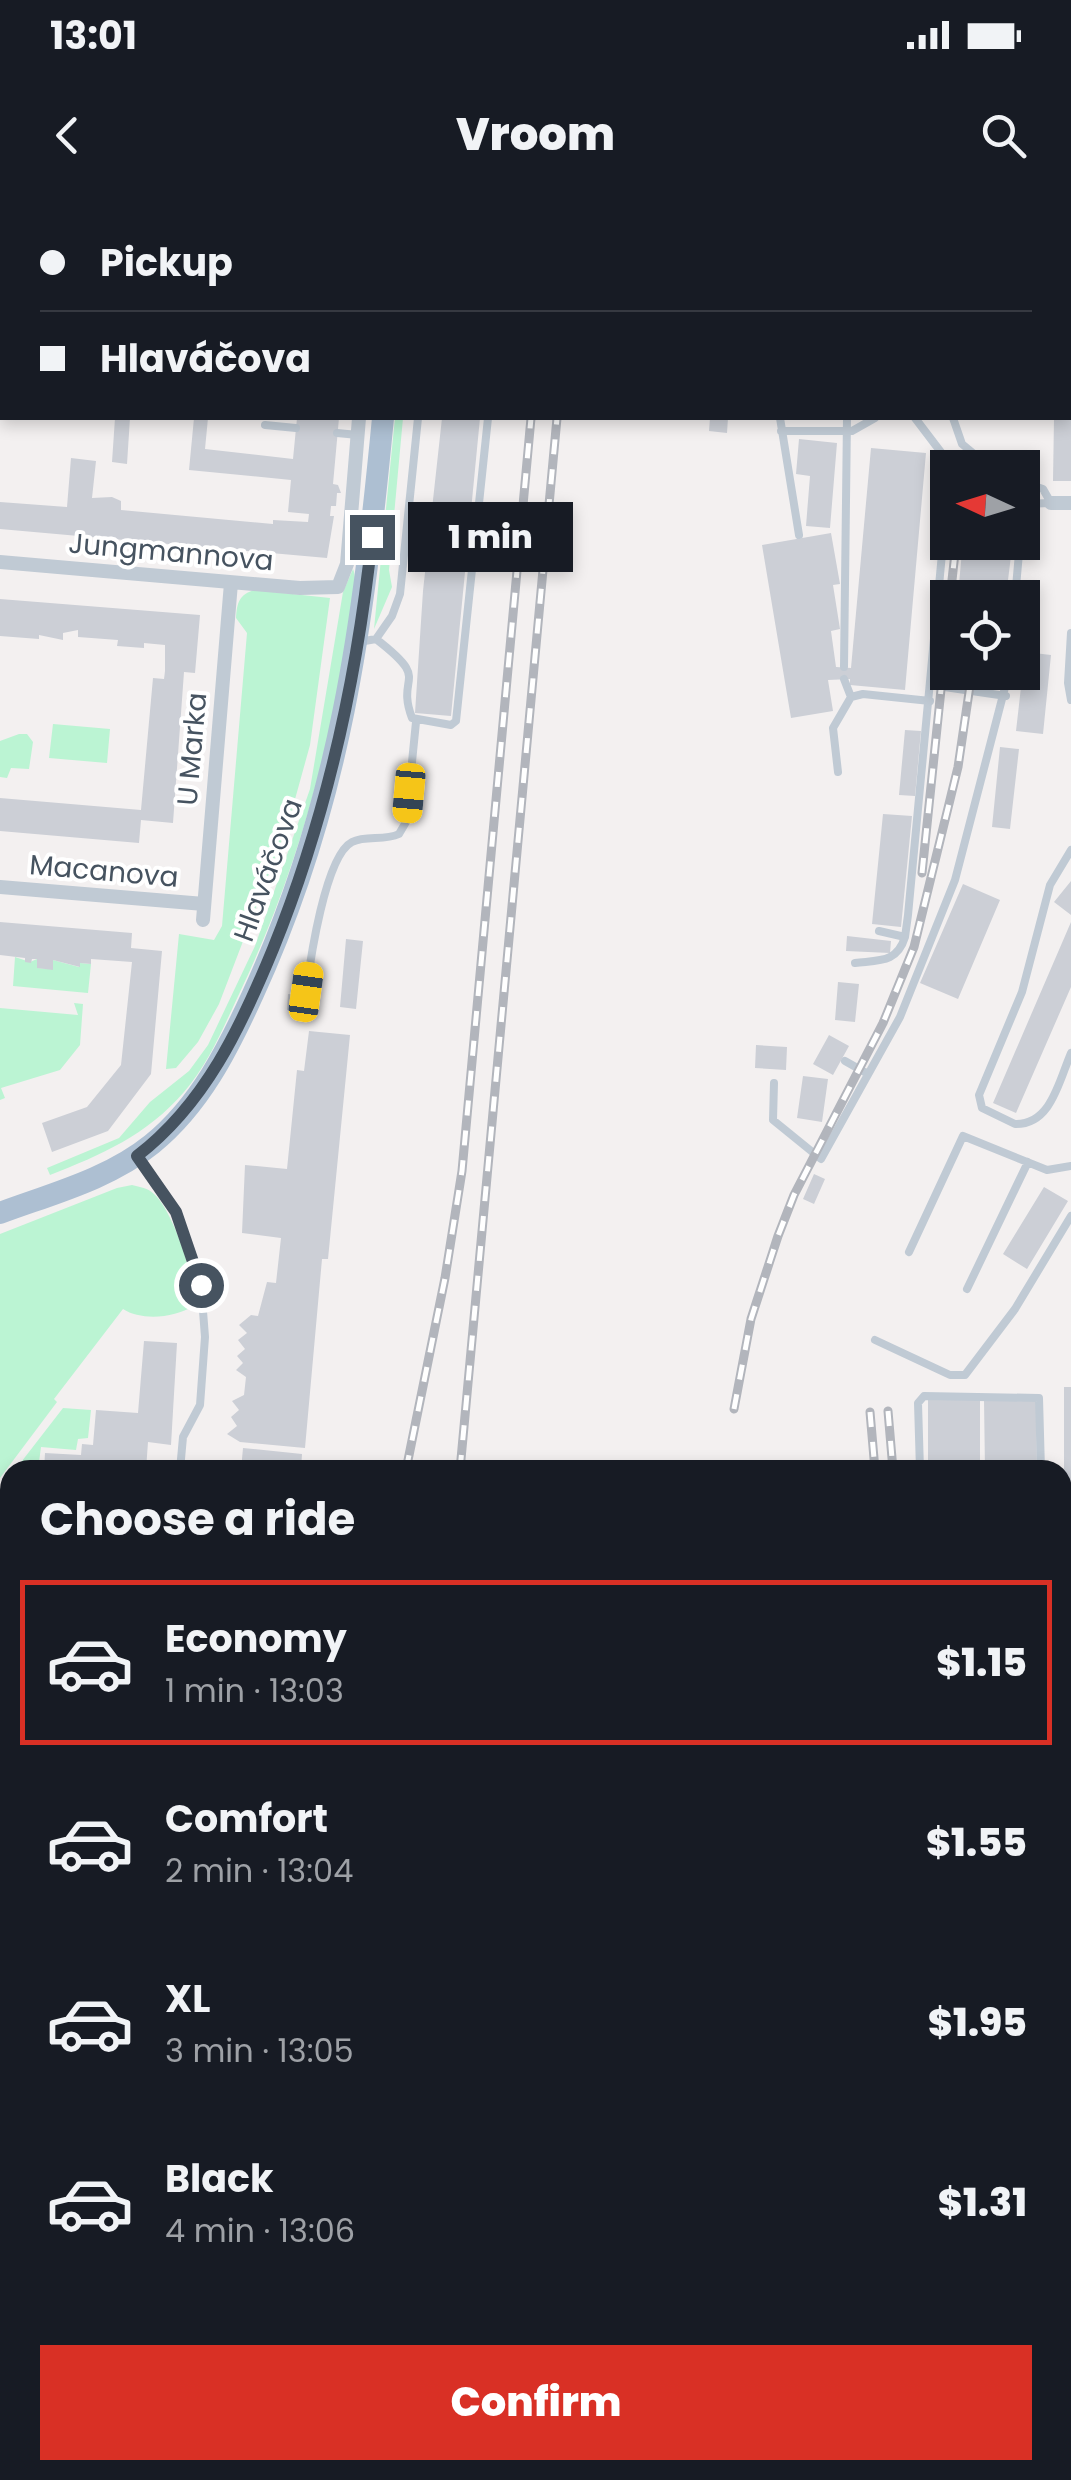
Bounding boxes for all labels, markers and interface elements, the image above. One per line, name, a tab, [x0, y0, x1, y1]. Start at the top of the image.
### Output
text: 13:01	[50, 9, 137, 62]
text: Vroom	[456, 103, 615, 166]
icon: back	[40, 108, 95, 163]
icon: search	[976, 108, 1031, 163]
text: Pickup	[100, 236, 233, 289]
text: Hlaváčova	[100, 332, 311, 385]
north arrow	[930, 450, 1040, 560]
map controls	[930, 450, 1040, 690]
callout: 1 min	[407, 502, 572, 572]
text: 1 min	[448, 514, 533, 559]
route end	[350, 515, 395, 560]
street label: Jungmannova	[67, 524, 275, 580]
button: locate	[930, 580, 1040, 690]
street label: U Marka	[168, 691, 216, 807]
car	[391, 762, 427, 824]
street label: Hlaváčova	[224, 793, 312, 947]
street label: Macanova	[28, 845, 180, 897]
car	[287, 960, 325, 1024]
route start	[179, 1263, 224, 1308]
text: Choose a ride	[40, 1488, 355, 1551]
text: Economy	[165, 1612, 347, 1665]
icon: car	[45, 1618, 135, 1708]
text: $1.15	[936, 1636, 1027, 1689]
text: 1 min · 13:03	[165, 1668, 344, 1713]
text: Comfort	[165, 1792, 328, 1845]
icon: car	[45, 1798, 135, 1888]
text: $1.55	[926, 1816, 1027, 1869]
text: 2 min · 13:04	[165, 1848, 353, 1893]
text: XL	[165, 1972, 210, 2025]
icon: car	[45, 1978, 135, 2068]
text: $1.95	[928, 1996, 1027, 2049]
text: 3 min · 13:05	[165, 2028, 354, 2073]
text: Black	[165, 2152, 274, 2205]
icon: car	[45, 2158, 135, 2248]
text: $1.31	[938, 2176, 1027, 2229]
text: 4 min · 13:06	[165, 2208, 355, 2253]
button: Confirm	[40, 2345, 1032, 2460]

